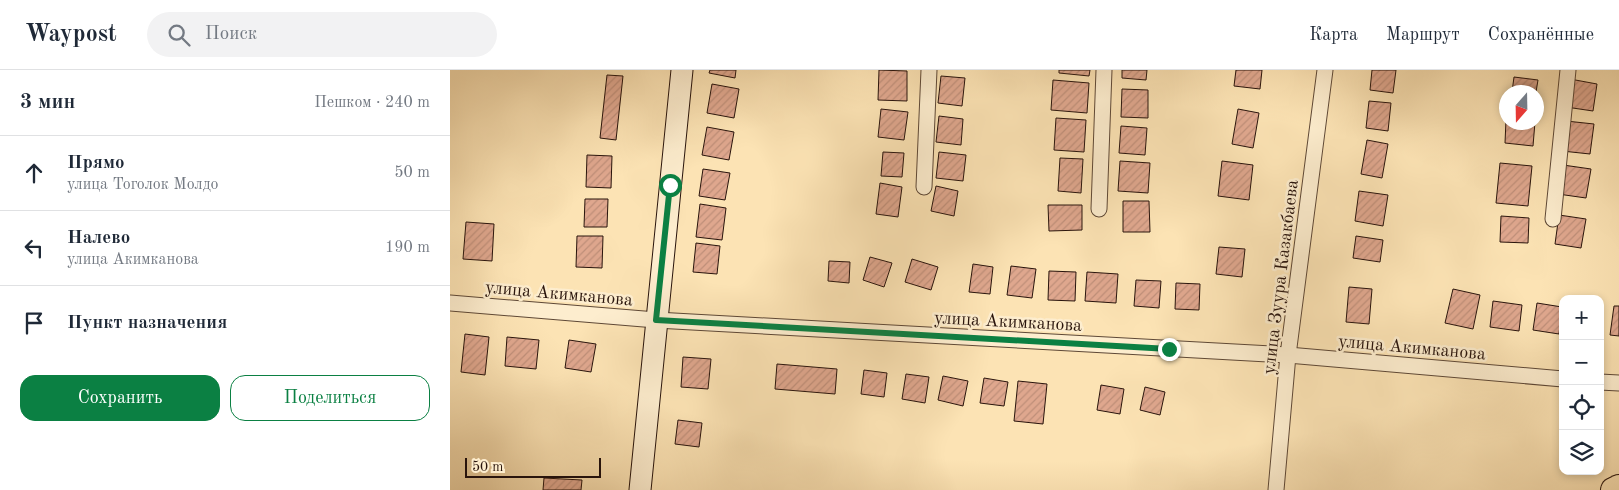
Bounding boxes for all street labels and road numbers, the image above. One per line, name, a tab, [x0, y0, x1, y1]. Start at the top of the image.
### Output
street label: улица Зуура Казакбаева	[1260, 179, 1302, 376]
street label: улица Акимканова	[484, 279, 634, 309]
street label: улица Акимканова	[933, 309, 1083, 335]
street label: улица Акимканова	[1337, 333, 1487, 363]

